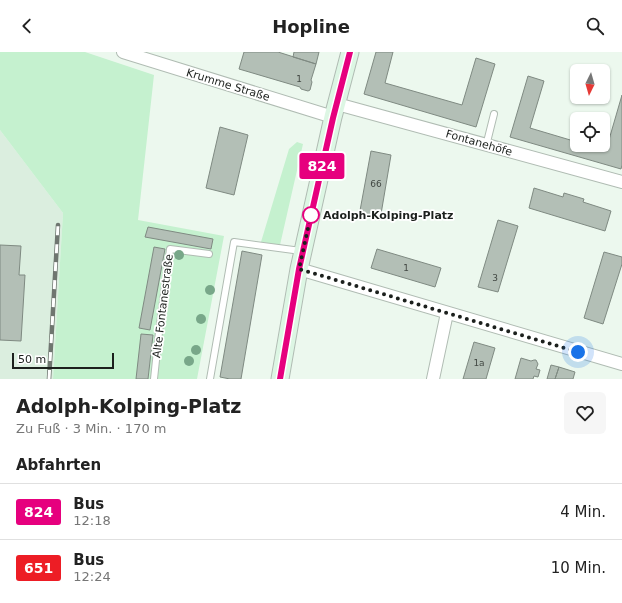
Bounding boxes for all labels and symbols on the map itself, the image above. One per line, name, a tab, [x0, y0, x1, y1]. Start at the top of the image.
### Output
north arrow	[570, 64, 610, 104]
street label: Krumme Straße	[185, 66, 272, 104]
house number: 1	[296, 74, 302, 84]
street label: Fontanehöfe	[444, 127, 514, 159]
line badge: 824	[299, 153, 345, 179]
house number: 66	[370, 179, 382, 189]
marker: Adolph-Kolping-Platz	[302, 206, 320, 224]
place label: Adolph-Kolping-Platz	[323, 209, 453, 222]
street label: Alte Fontanestraße	[150, 253, 176, 359]
house number: 1	[403, 263, 409, 273]
house number: 3	[492, 273, 498, 283]
your location	[568, 342, 588, 362]
scale bar	[12, 351, 114, 370]
house number: 1a	[473, 358, 485, 368]

